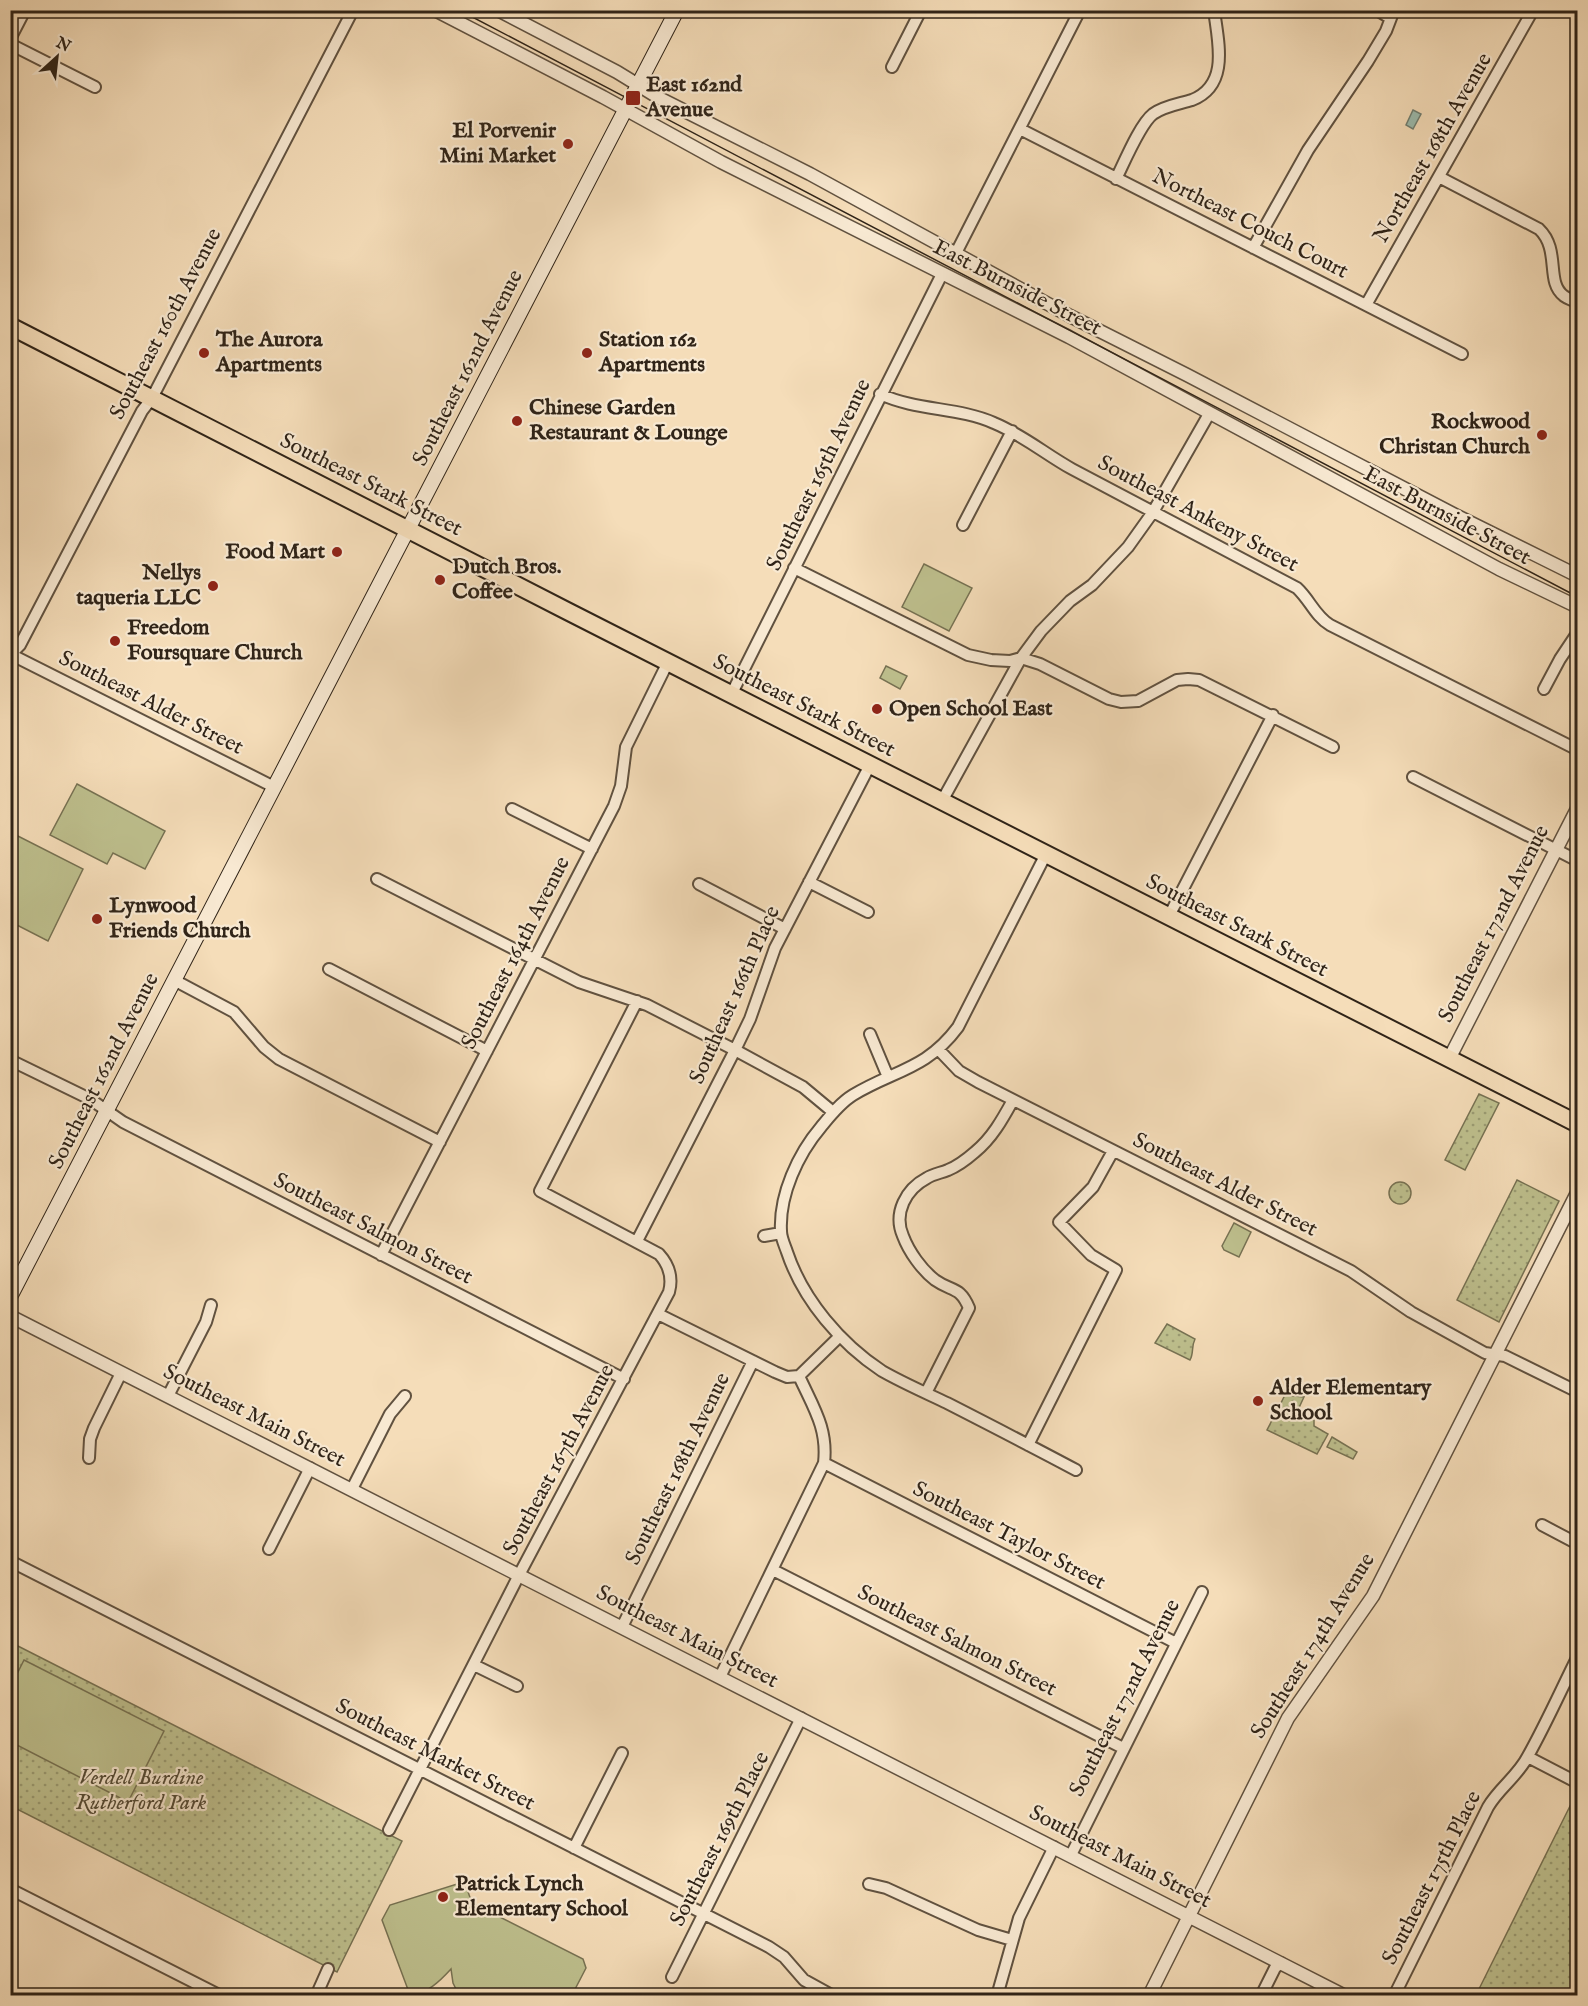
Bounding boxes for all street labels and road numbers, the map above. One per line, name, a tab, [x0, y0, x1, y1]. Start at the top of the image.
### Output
street label: Northeast 168th Avenue	[1367, 48, 1499, 248]
street label: Northeast Couch Court	[1147, 162, 1353, 286]
street label: Southeast 160th Avenue	[104, 223, 228, 425]
street label: East Burnside Street	[928, 233, 1106, 343]
street label: Southeast 162nd Avenue	[406, 265, 530, 471]
street label: Southeast 165th Avenue	[760, 374, 878, 576]
street label: Southeast Stark Street	[275, 427, 467, 543]
street label: Southeast Ankeny Street	[1093, 449, 1304, 579]
street label: East Burnside Street	[1359, 460, 1536, 572]
street label: Southeast Alder Street	[54, 644, 248, 762]
street label: Southeast Stark Street	[708, 648, 900, 764]
street label: Southeast 172nd Avenue	[1432, 821, 1556, 1027]
street label: Southeast 164th Avenue	[455, 852, 577, 1054]
street label: Southeast Stark Street	[1141, 868, 1333, 984]
street label: Southeast 166th Place	[683, 902, 787, 1088]
street label: Southeast 162nd Avenue	[42, 968, 166, 1174]
street label: Southeast Alder Street	[1128, 1126, 1322, 1244]
street label: Southeast Salmon Street	[269, 1167, 478, 1292]
street label: Southeast Main Street	[158, 1358, 350, 1474]
street label: Southeast 167th Avenue	[497, 1360, 621, 1560]
street label: Southeast 168th Avenue	[619, 1368, 737, 1570]
street label: Southeast Taylor Street	[908, 1475, 1111, 1597]
street label: Southeast 174th Avenue	[1244, 1548, 1382, 1744]
street label: Southeast Main Street	[591, 1579, 783, 1695]
street label: Southeast Salmon Street	[853, 1579, 1062, 1704]
street label: Southeast 172nd Avenue	[1063, 1595, 1187, 1801]
street label: Southeast Market Street	[331, 1693, 540, 1818]
street label: Southeast 169th Place	[664, 1747, 776, 1931]
street label: Southeast 175th Place	[1376, 1786, 1488, 1970]
street label: Southeast Main Street	[1024, 1799, 1216, 1915]

